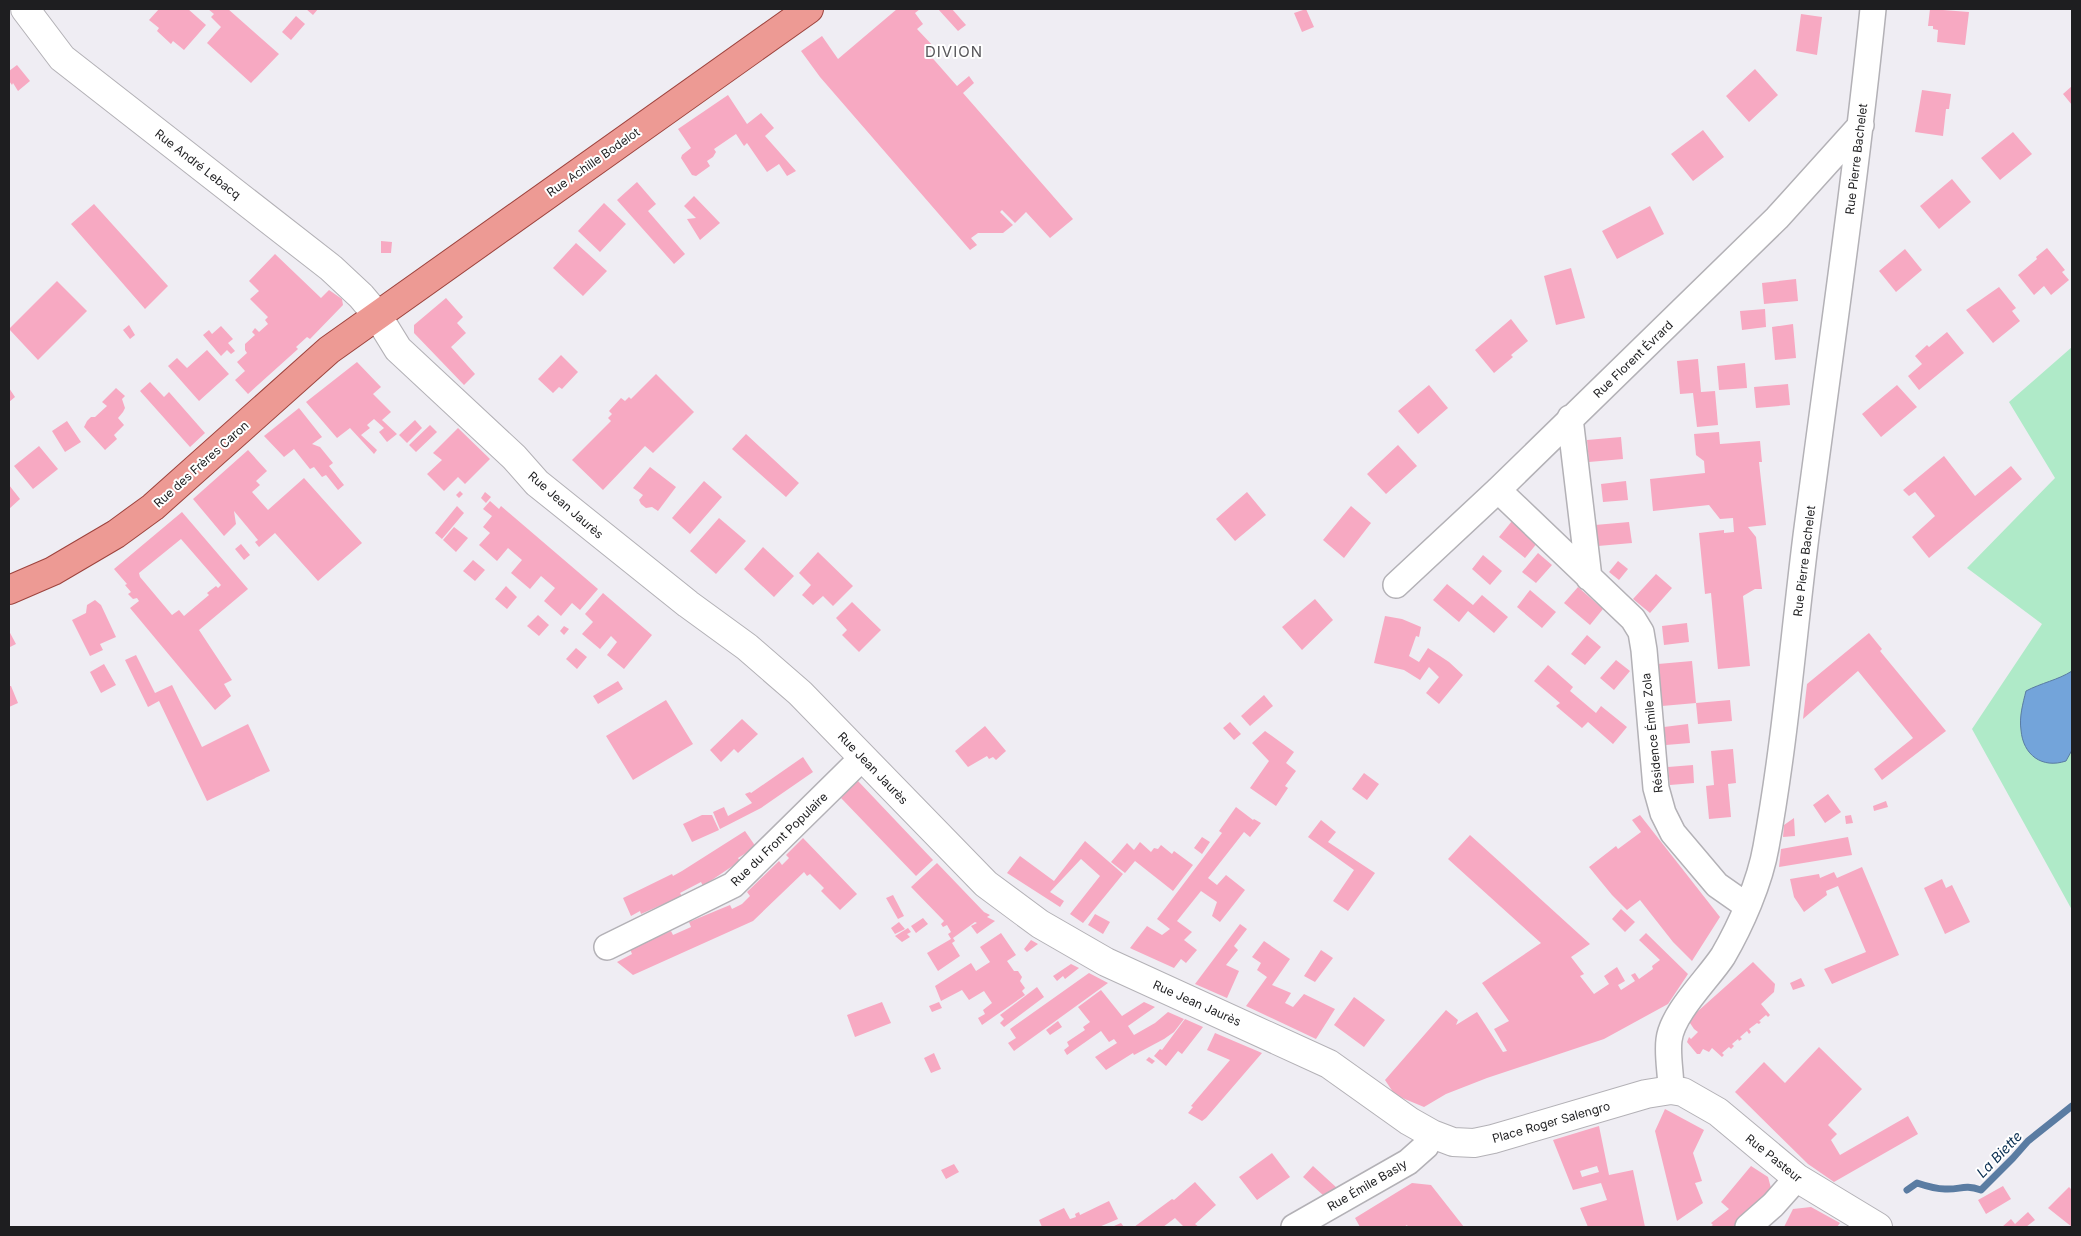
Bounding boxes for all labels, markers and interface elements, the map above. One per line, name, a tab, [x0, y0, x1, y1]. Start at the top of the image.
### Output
district label: DIVION	[925, 42, 983, 61]
street label: Rue Pierre Bachelet	[1842, 103, 1870, 215]
street label: Rue Achille Bodelot	[544, 124, 642, 200]
street label: Rue André Lebacq	[152, 126, 244, 202]
street label: Rue Florent Évrard	[1590, 317, 1676, 401]
street label: Rue des Frères Caron	[150, 417, 252, 511]
street label: Rue Jean Jaurès	[525, 468, 607, 542]
street label: Rue Pierre Bachelet	[1790, 505, 1818, 617]
street label: Résidence Émile Zola	[1638, 672, 1666, 794]
street label: Rue Jean Jaurès	[835, 729, 911, 807]
street label: Rue du Front Populaire	[727, 789, 831, 889]
street label: Rue Jean Jaurès	[1151, 977, 1243, 1029]
street label: Place Roger Salengro	[1490, 1098, 1612, 1146]
water label: La Biette	[1973, 1127, 2025, 1181]
street label: Rue Pasteur	[1743, 1131, 1806, 1186]
street label: Rue Émile Basly	[1324, 1156, 1410, 1214]

